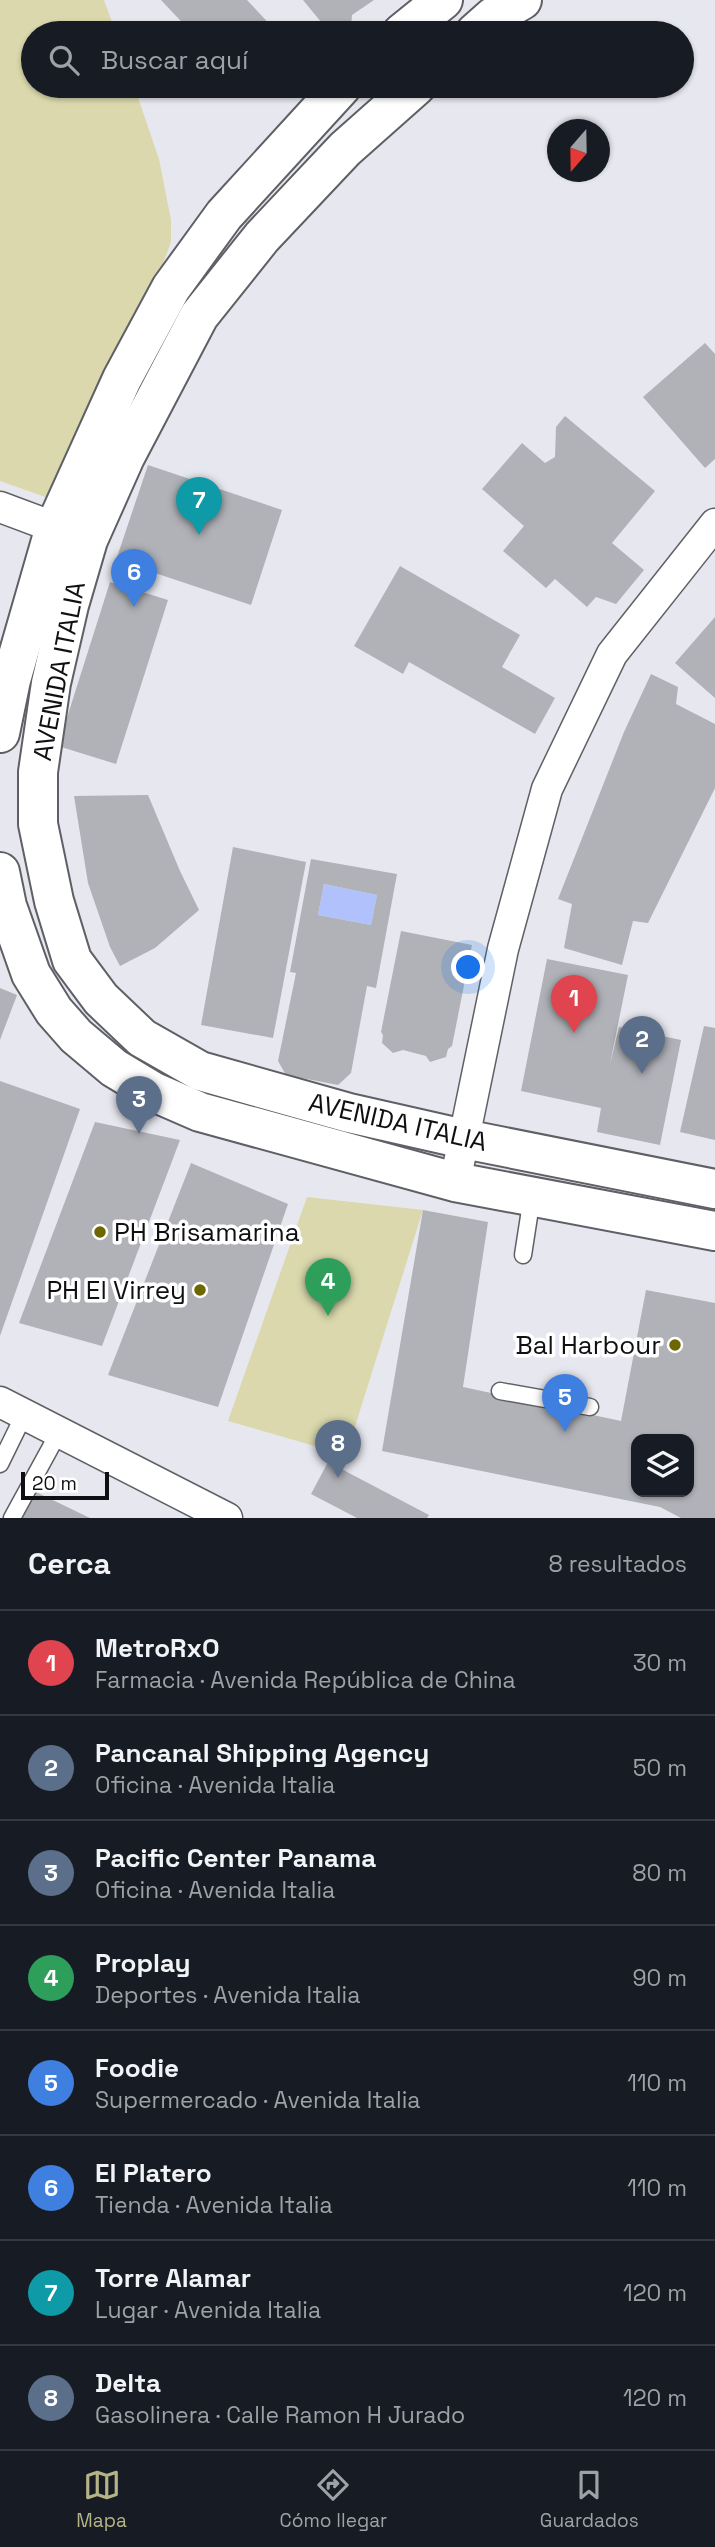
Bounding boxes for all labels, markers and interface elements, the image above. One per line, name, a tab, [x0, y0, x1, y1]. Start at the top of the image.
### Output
search box	[21, 21, 694, 98]
icon: search	[45, 41, 83, 79]
text: Buscar aquí	[101, 43, 248, 77]
north arrow	[547, 119, 610, 182]
pin: 7	[176, 477, 222, 535]
pin: 6	[111, 549, 157, 607]
street label: AVENIDA ITALIA	[25, 578, 93, 764]
your location	[451, 950, 485, 984]
pin: 1	[551, 975, 597, 1033]
pin: 2	[619, 1016, 665, 1074]
pin: 3	[116, 1076, 162, 1134]
street label: AVENIDA ITALIA	[305, 1085, 491, 1159]
place label: PH Brisamarina	[114, 1215, 300, 1249]
marker: PH Brisamarina	[92, 1224, 108, 1240]
pin: 4	[305, 1258, 351, 1316]
place label: PH El Virrey	[46, 1273, 186, 1307]
marker: PH El Virrey	[192, 1282, 208, 1298]
place label: Bal Harbour	[515, 1328, 661, 1362]
marker: Bal Harbour	[667, 1337, 683, 1353]
pin: 5	[542, 1374, 588, 1432]
pin: 8	[315, 1420, 361, 1478]
map controls	[631, 1434, 694, 1497]
button: layers	[631, 1434, 694, 1497]
scale bar	[21, 1469, 108, 1501]
text: 20 m	[32, 1471, 77, 1496]
text: Cerca	[28, 1544, 111, 1583]
text: 8 resultados	[548, 1549, 687, 1579]
text: MetroRxO	[95, 1631, 220, 1665]
text: 1	[46, 1648, 56, 1678]
text: 30 m	[633, 1648, 687, 1678]
text: Farmacia · Avenida República de China	[95, 1665, 516, 1695]
text: Pancanal Shipping Agency	[95, 1736, 429, 1770]
text: 2	[44, 1753, 58, 1783]
text: 50 m	[633, 1753, 687, 1783]
text: Oficina · Avenida Italia	[95, 1770, 335, 1800]
text: Pacific Center Panama	[95, 1841, 376, 1875]
text: 3	[44, 1858, 58, 1888]
text: 80 m	[632, 1858, 687, 1888]
text: Oficina · Avenida Italia	[95, 1875, 335, 1905]
text: Proplay	[95, 1946, 191, 1980]
text: 4	[44, 1963, 58, 1993]
text: 90 m	[632, 1963, 687, 1993]
text: Deportes · Avenida Italia	[95, 1980, 360, 2010]
text: Foodie	[95, 2051, 179, 2085]
text: 5	[44, 2068, 58, 2098]
text: 110 m	[627, 2068, 687, 2098]
text: Supermercado · Avenida Italia	[95, 2085, 421, 2115]
text: El Platero	[95, 2156, 212, 2190]
text: 6	[44, 2173, 58, 2203]
text: 110 m	[627, 2173, 687, 2203]
text: Tienda · Avenida Italia	[95, 2190, 333, 2220]
text: Torre Alamar	[95, 2261, 251, 2295]
text: 7	[45, 2278, 57, 2308]
text: 120 m	[623, 2278, 687, 2308]
text: Lugar · Avenida Italia	[95, 2295, 321, 2325]
text: Delta	[95, 2366, 161, 2400]
text: 8	[44, 2383, 58, 2413]
text: 120 m	[623, 2383, 687, 2413]
text: Gasolinera · Calle Ramon H Jurado	[95, 2400, 465, 2430]
tab: Mapa	[76, 2466, 127, 2533]
tab: Cómo llegar	[279, 2466, 387, 2533]
tab: Guardados	[540, 2466, 639, 2533]

